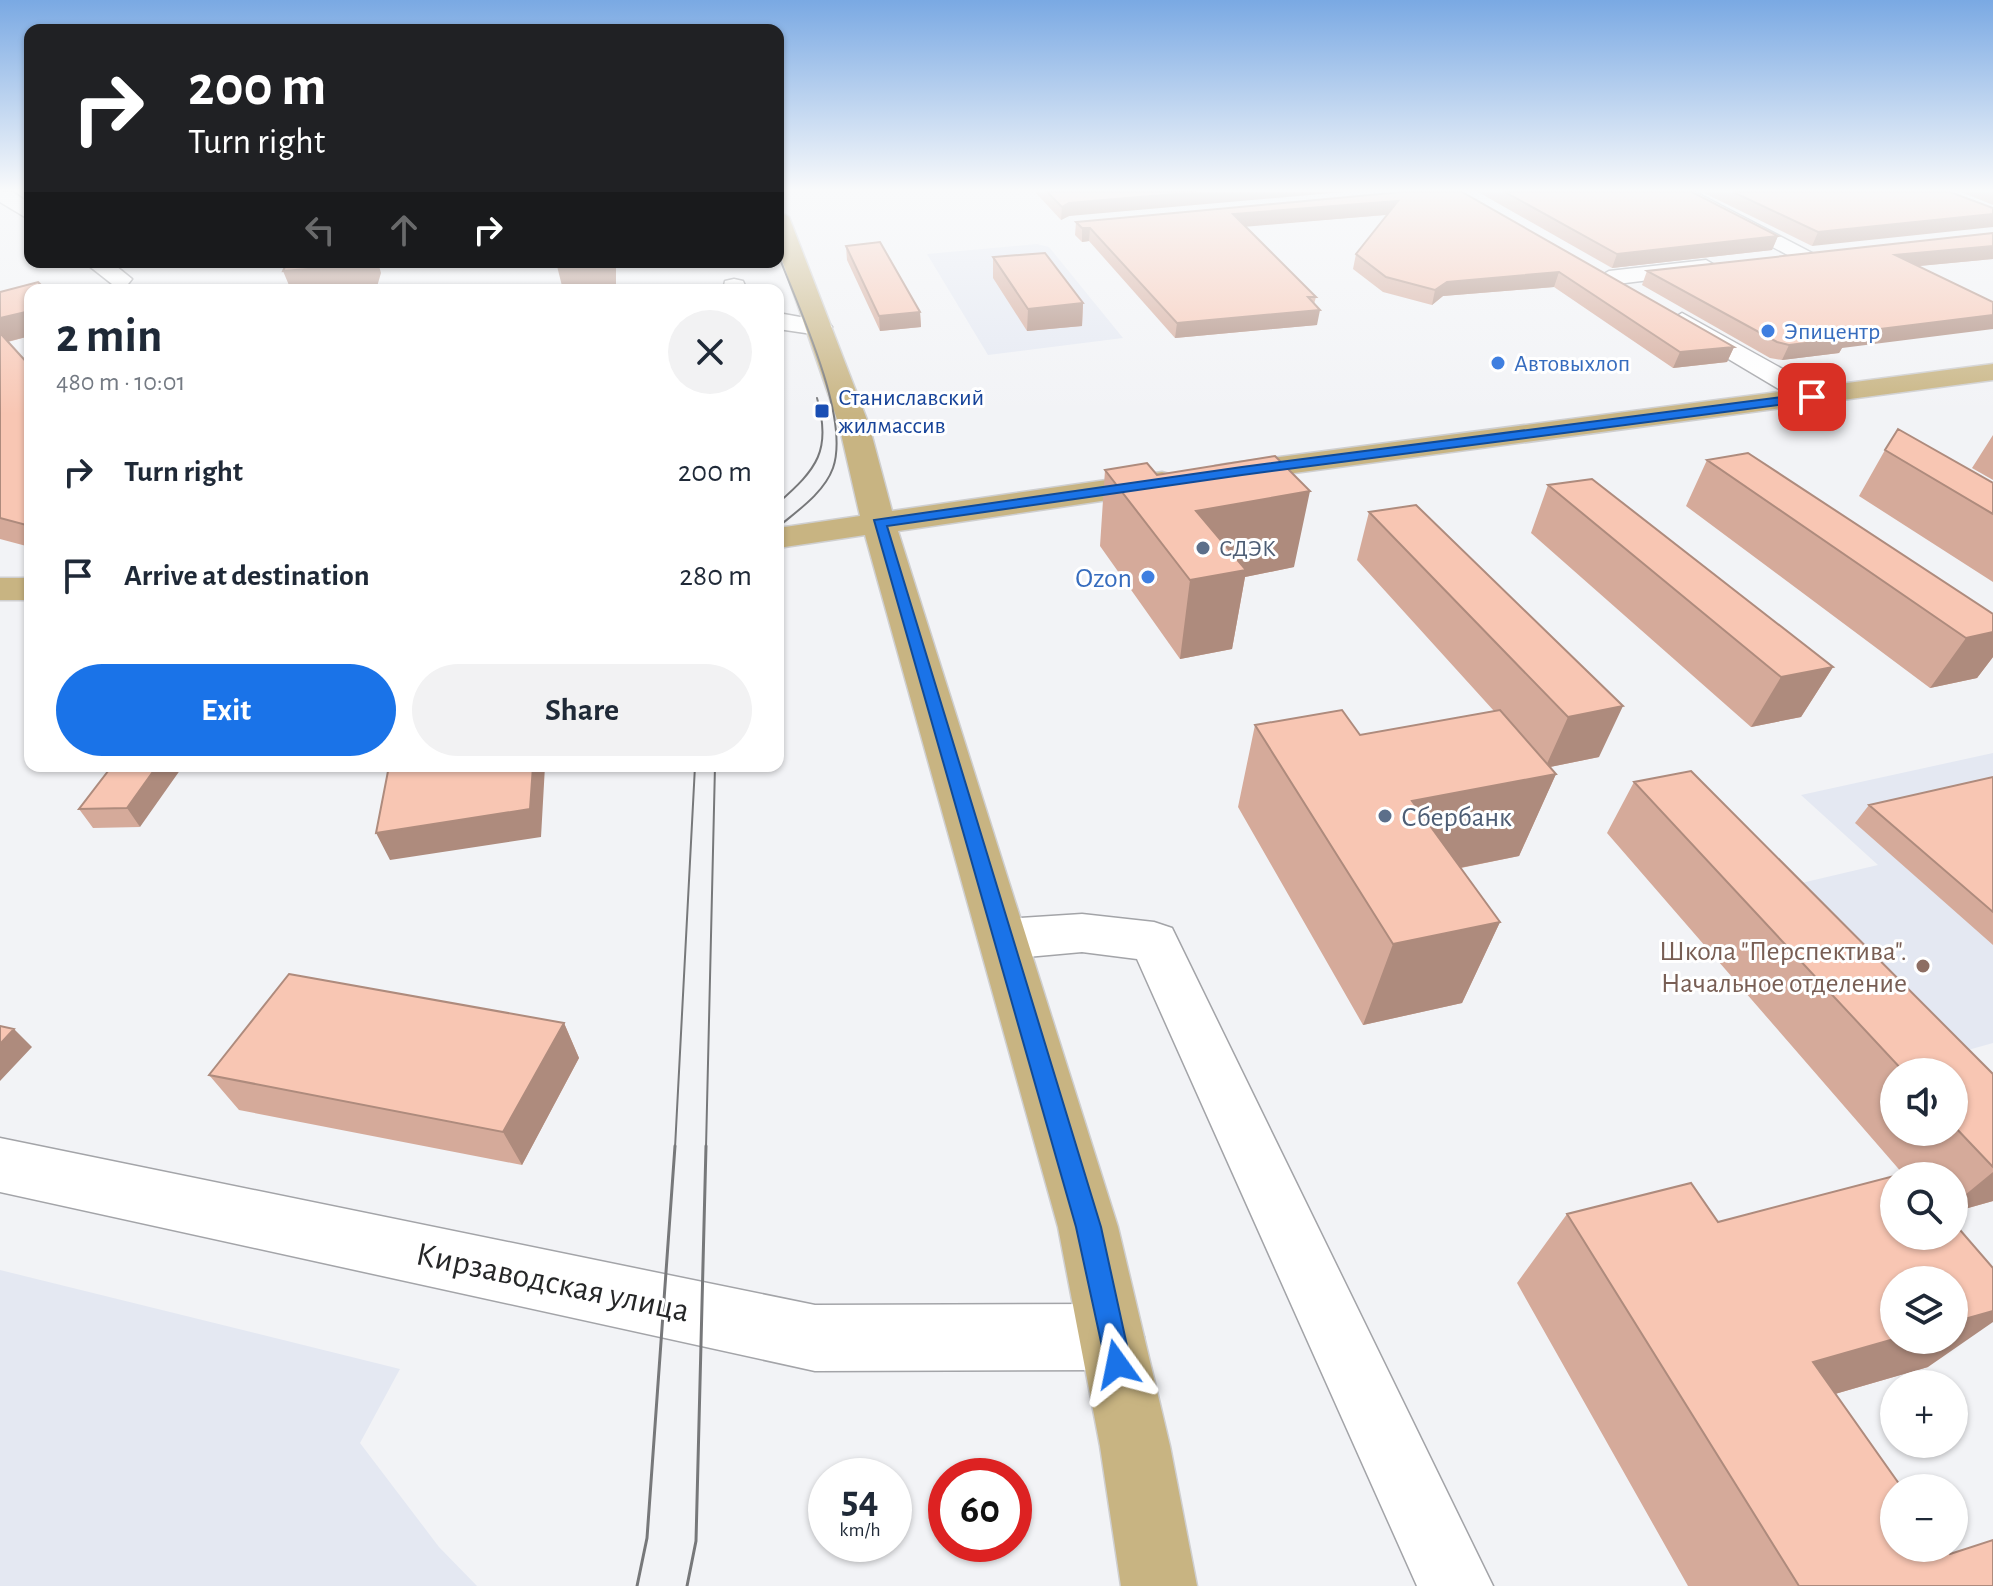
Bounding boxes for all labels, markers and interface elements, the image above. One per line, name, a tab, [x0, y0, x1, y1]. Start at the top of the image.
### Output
icon: right	[56, 56, 160, 160]
text: 200 m	[188, 59, 326, 115]
text: Turn right	[188, 124, 325, 160]
icon: left	[298, 208, 342, 252]
icon: ahead	[382, 208, 426, 252]
icon: right	[466, 208, 510, 252]
button: close	[668, 310, 752, 394]
text: 2 min	[56, 313, 163, 361]
place label: Эпицентр	[1784, 320, 1880, 344]
marker: Эпицентр	[1759, 322, 1777, 340]
place label: Автовыхлоп	[1514, 352, 1630, 376]
marker: Автовыхлоп	[1489, 354, 1507, 372]
pin	[1778, 363, 1846, 431]
text: 480 m · 10:01	[56, 369, 185, 395]
icon: arrive	[1790, 375, 1834, 419]
place label: Станиславский жилмассив	[838, 386, 984, 438]
marker: Станиславский жилмассив	[813, 402, 831, 420]
icon: right	[56, 450, 100, 494]
text: Turn right	[124, 457, 243, 487]
text: 200 m	[678, 457, 752, 487]
place label: СДЭК	[1219, 537, 1276, 561]
marker: СДЭК	[1194, 539, 1212, 557]
icon: arrive	[56, 554, 100, 598]
text: Arrive at destination	[124, 561, 370, 591]
text: 280 m	[679, 561, 752, 591]
place label: Ozon	[1075, 565, 1132, 593]
marker: Ozon	[1139, 568, 1157, 586]
button: Exit	[56, 664, 396, 756]
button: Share	[412, 664, 752, 756]
place label: Сбербанк	[1401, 804, 1512, 832]
marker: Сбербанк	[1376, 807, 1394, 825]
place label: Школа "Перспектива". Начальное отделение	[1659, 938, 1907, 998]
marker: Школа "Перспектива". Начальное отделение	[1914, 957, 1932, 975]
map controls	[1880, 1058, 1968, 1562]
button: sound	[1880, 1058, 1968, 1146]
button: search	[1880, 1162, 1968, 1250]
street label: Кирзаводская улица	[413, 1237, 692, 1329]
button: layers	[1880, 1266, 1968, 1354]
position arrow	[1075, 1322, 1159, 1406]
button: +	[1880, 1370, 1968, 1458]
speed limit sign: 60	[928, 1458, 1032, 1562]
button: −	[1880, 1474, 1968, 1562]
text: 54	[841, 1480, 879, 1520]
text: km/h	[839, 1520, 881, 1540]

